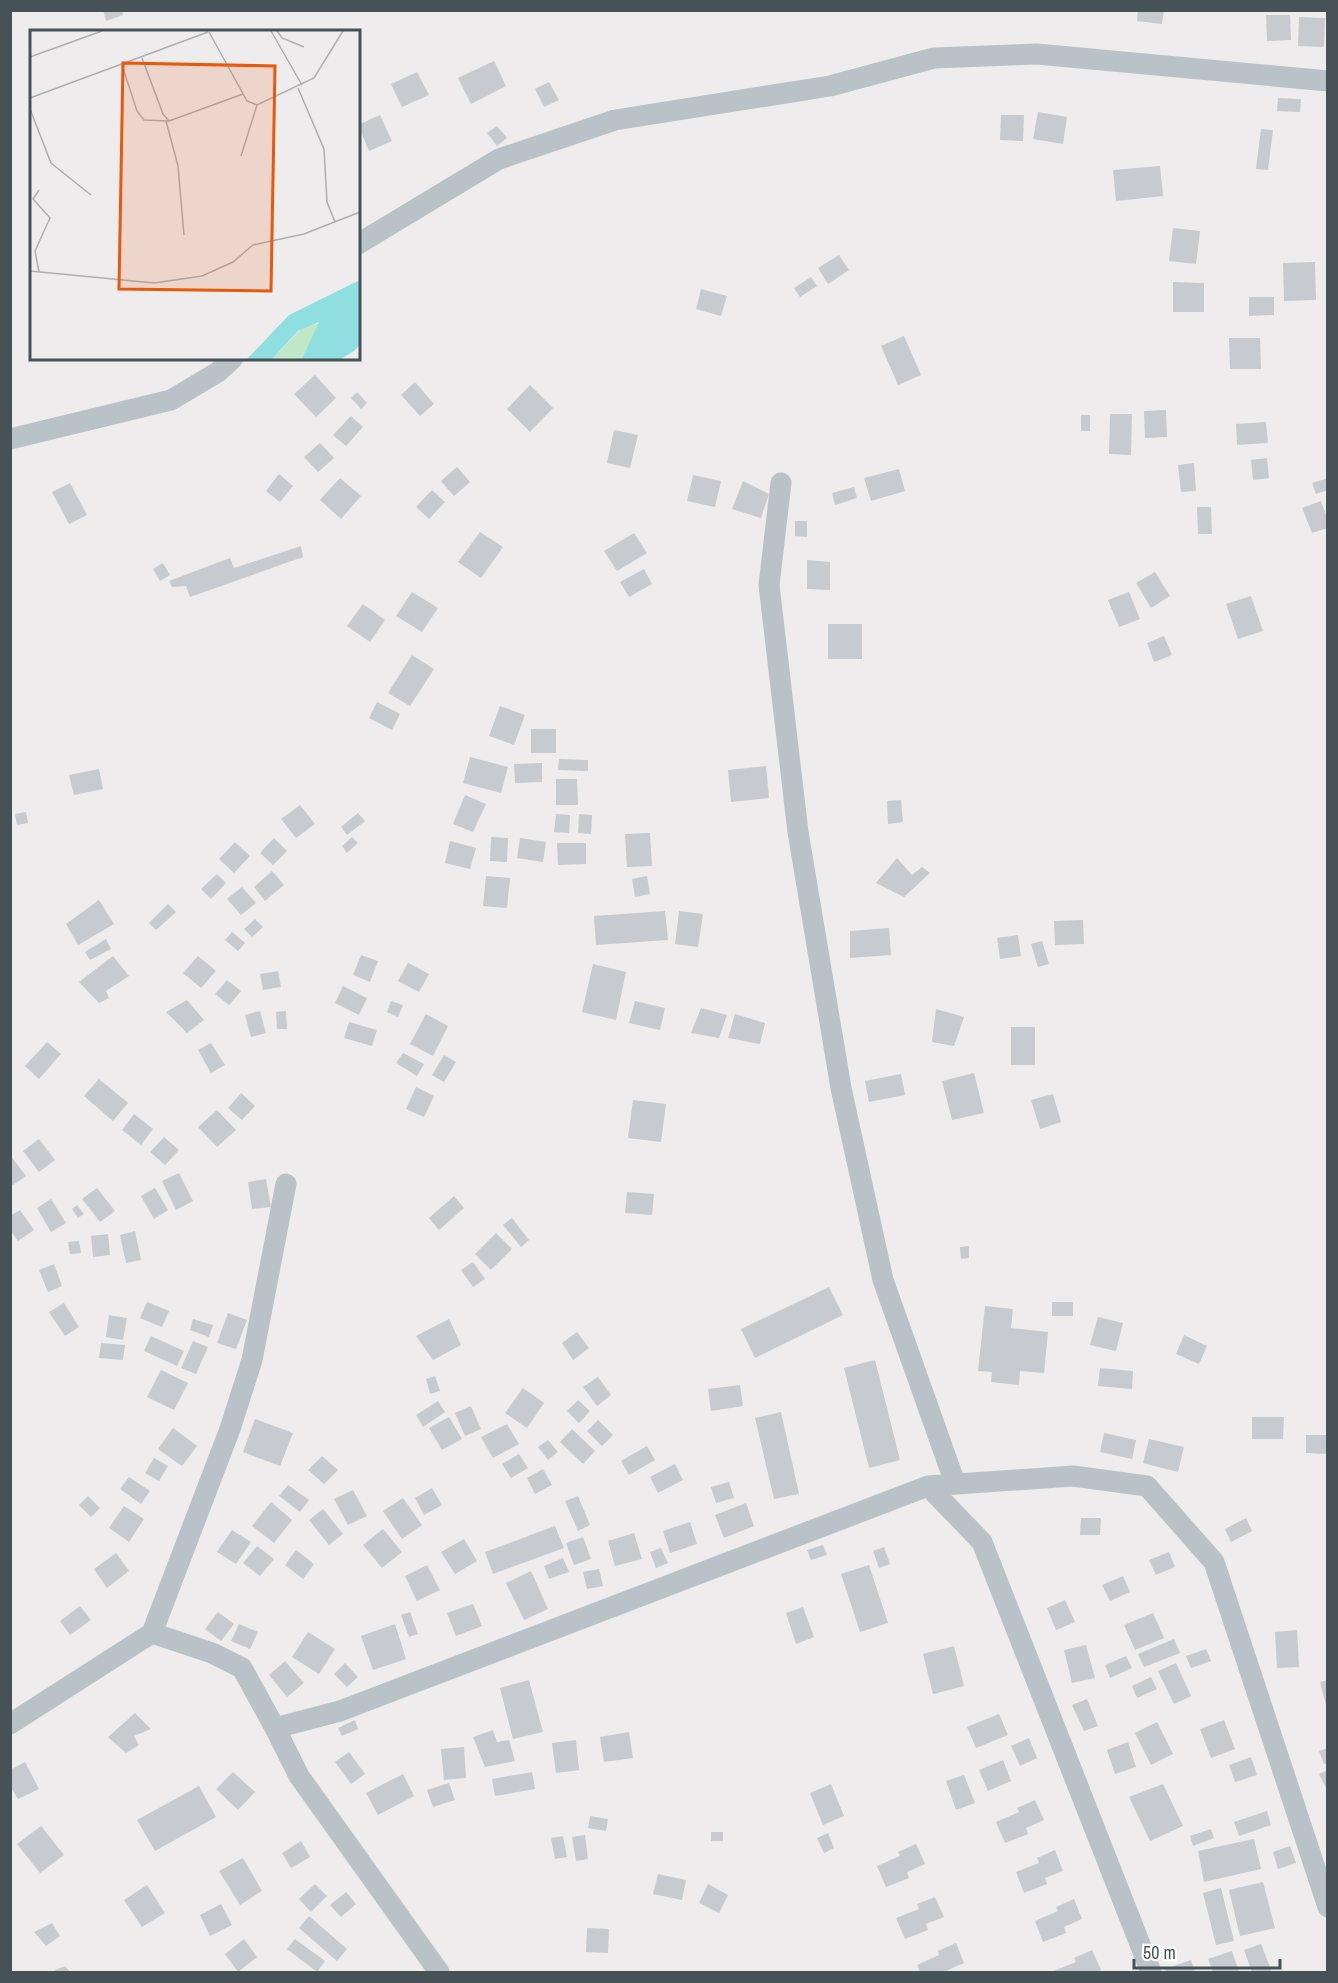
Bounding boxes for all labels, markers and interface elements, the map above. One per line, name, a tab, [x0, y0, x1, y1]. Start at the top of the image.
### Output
inset map	[30, 30, 360, 360]
scale bar	[1134, 1932, 1280, 1970]
text: 50 m	[1143, 1940, 1176, 1965]

